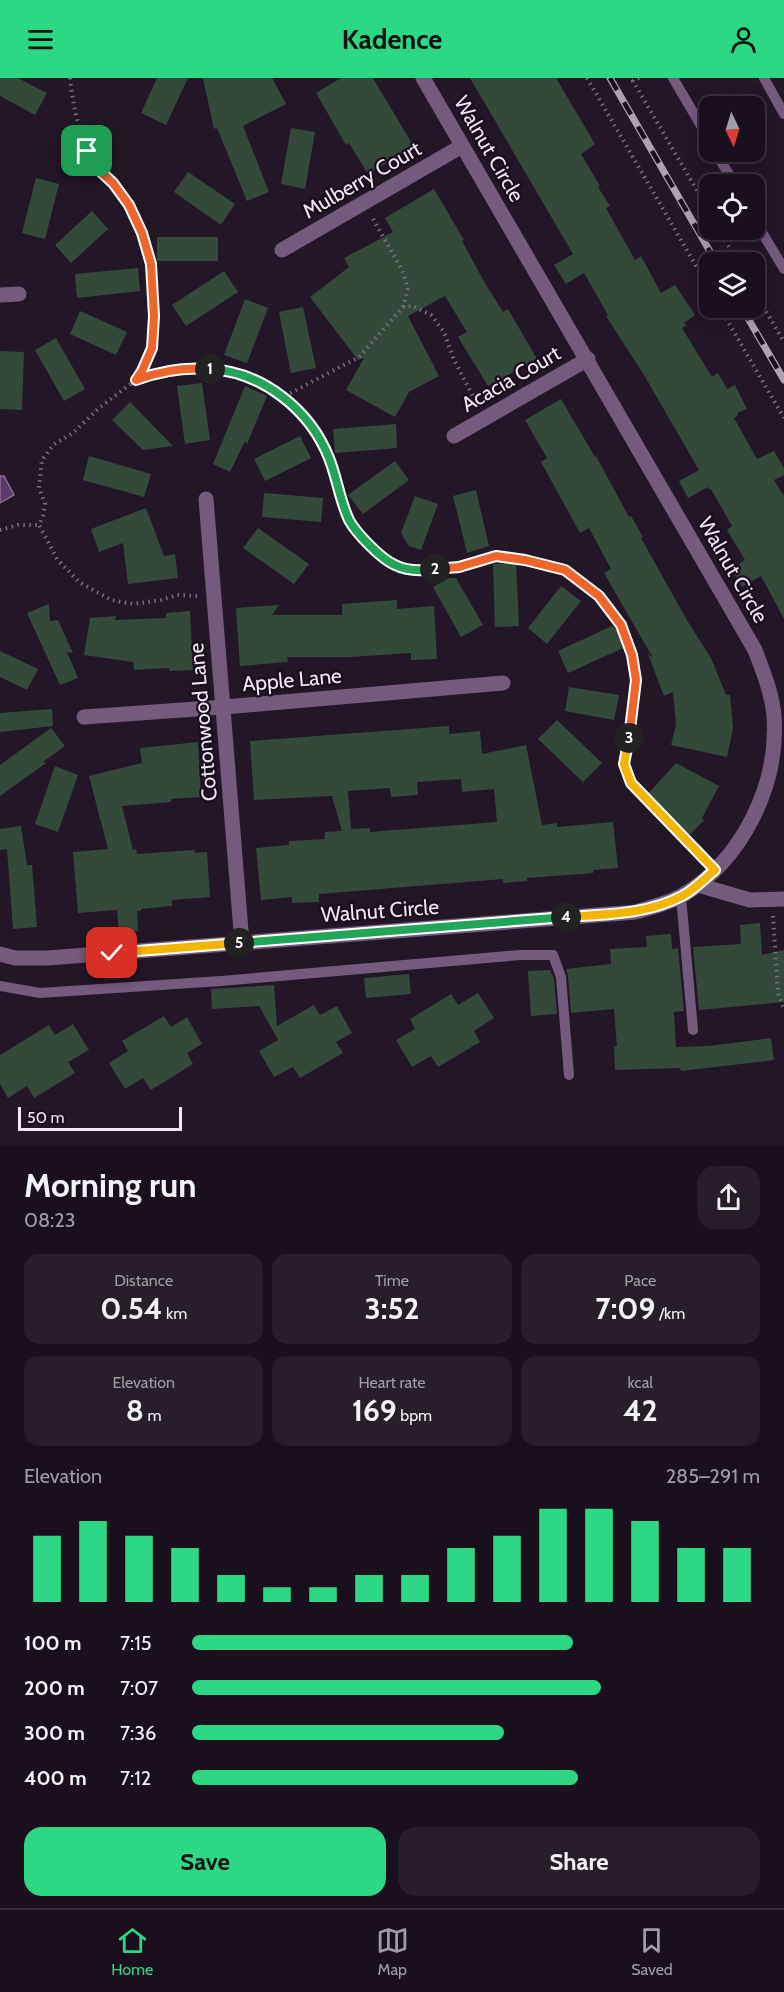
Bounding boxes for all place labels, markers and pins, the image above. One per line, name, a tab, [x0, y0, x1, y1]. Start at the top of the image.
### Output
pin	[61, 125, 112, 176]
pin: 1	[195, 354, 225, 384]
pin: 2	[420, 554, 450, 584]
pin: 3	[614, 723, 644, 753]
pin: 4	[551, 902, 581, 932]
pin	[86, 927, 137, 978]
pin: 5	[224, 928, 254, 958]

